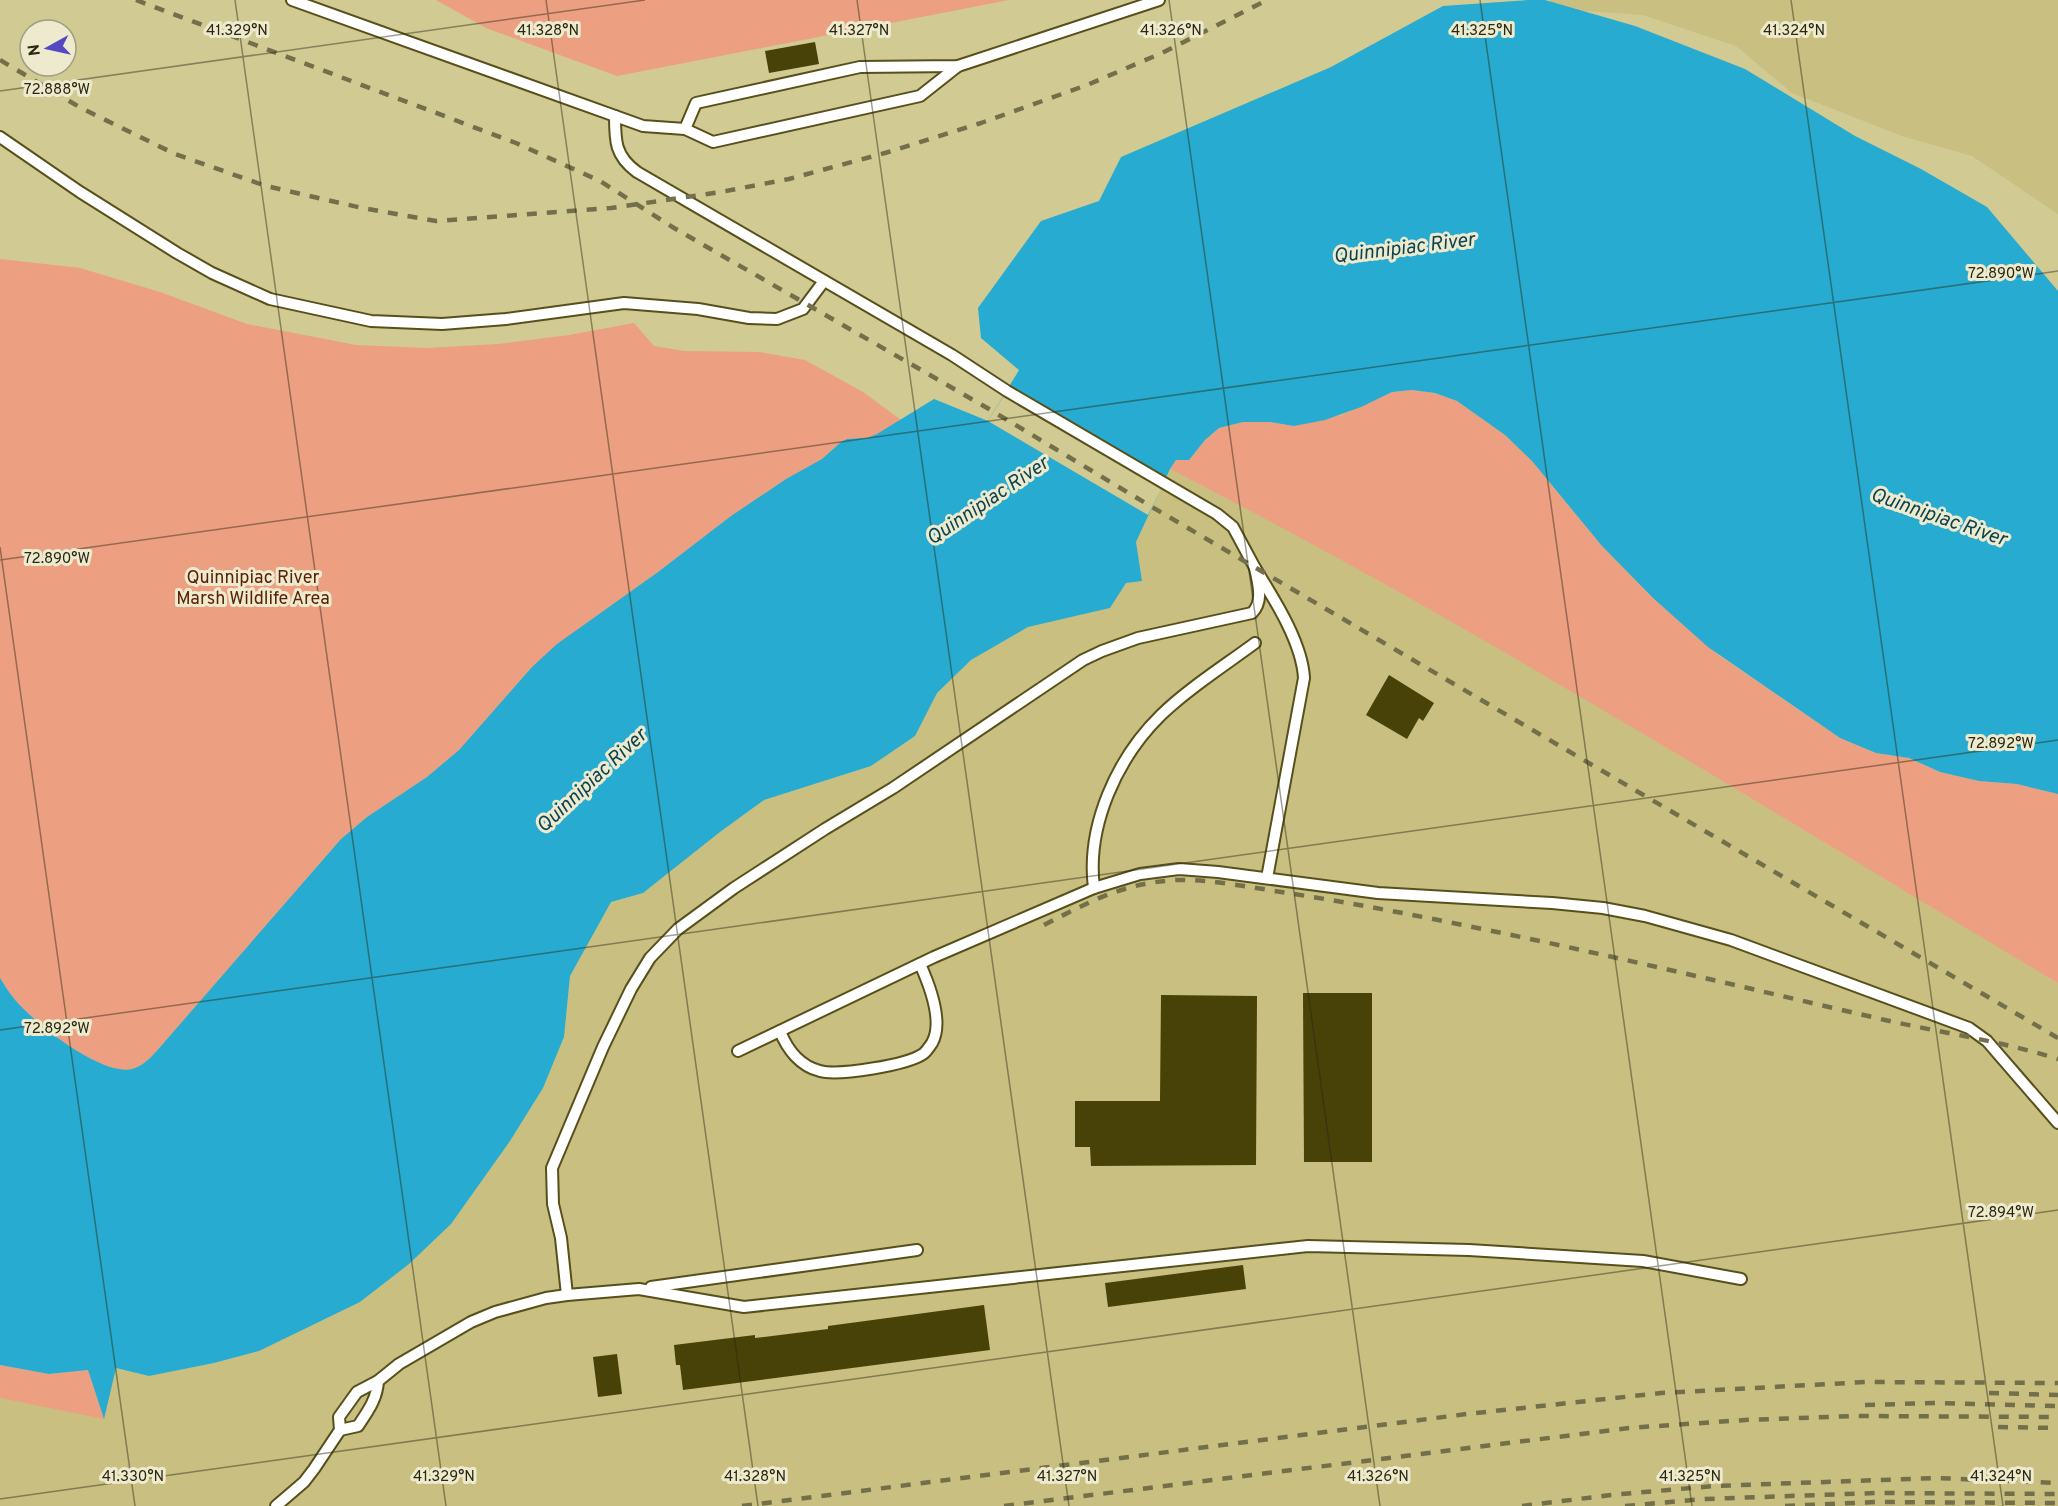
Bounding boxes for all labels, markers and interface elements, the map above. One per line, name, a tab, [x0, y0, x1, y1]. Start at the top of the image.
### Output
north arrow	[18, 18, 78, 78]
text: 41.329°N	[206, 22, 268, 41]
text: 41.328°N	[517, 22, 579, 41]
text: 41.327°N	[829, 22, 889, 41]
text: 41.326°N	[1140, 22, 1202, 41]
text: 41.325°N	[1451, 22, 1513, 41]
text: 41.324°N	[1763, 22, 1825, 41]
text: N	[24, 43, 46, 57]
text: 72.888°W	[24, 81, 90, 100]
water label: Quinnipiac River	[1332, 227, 1478, 271]
text: 72.890°W	[1968, 265, 2034, 284]
water label: Quinnipiac River	[922, 450, 1055, 552]
water label: Quinnipiac River	[1867, 482, 2011, 554]
text: 72.890°W	[24, 550, 90, 569]
park label: Quinnipiac River Marsh Wildlife Area	[176, 567, 330, 611]
water label: Quinnipiac River	[532, 723, 654, 839]
text: 72.892°W	[1968, 735, 2034, 754]
text: 72.892°W	[24, 1020, 90, 1039]
text: 72.894°W	[1968, 1204, 2034, 1223]
text: 41.330°N	[102, 1468, 164, 1487]
text: 41.329°N	[413, 1468, 475, 1487]
text: 41.328°N	[724, 1468, 786, 1487]
text: 41.327°N	[1037, 1468, 1097, 1487]
text: 41.326°N	[1347, 1468, 1409, 1487]
text: 41.325°N	[1659, 1468, 1721, 1487]
text: 41.324°N	[1970, 1468, 2032, 1487]

